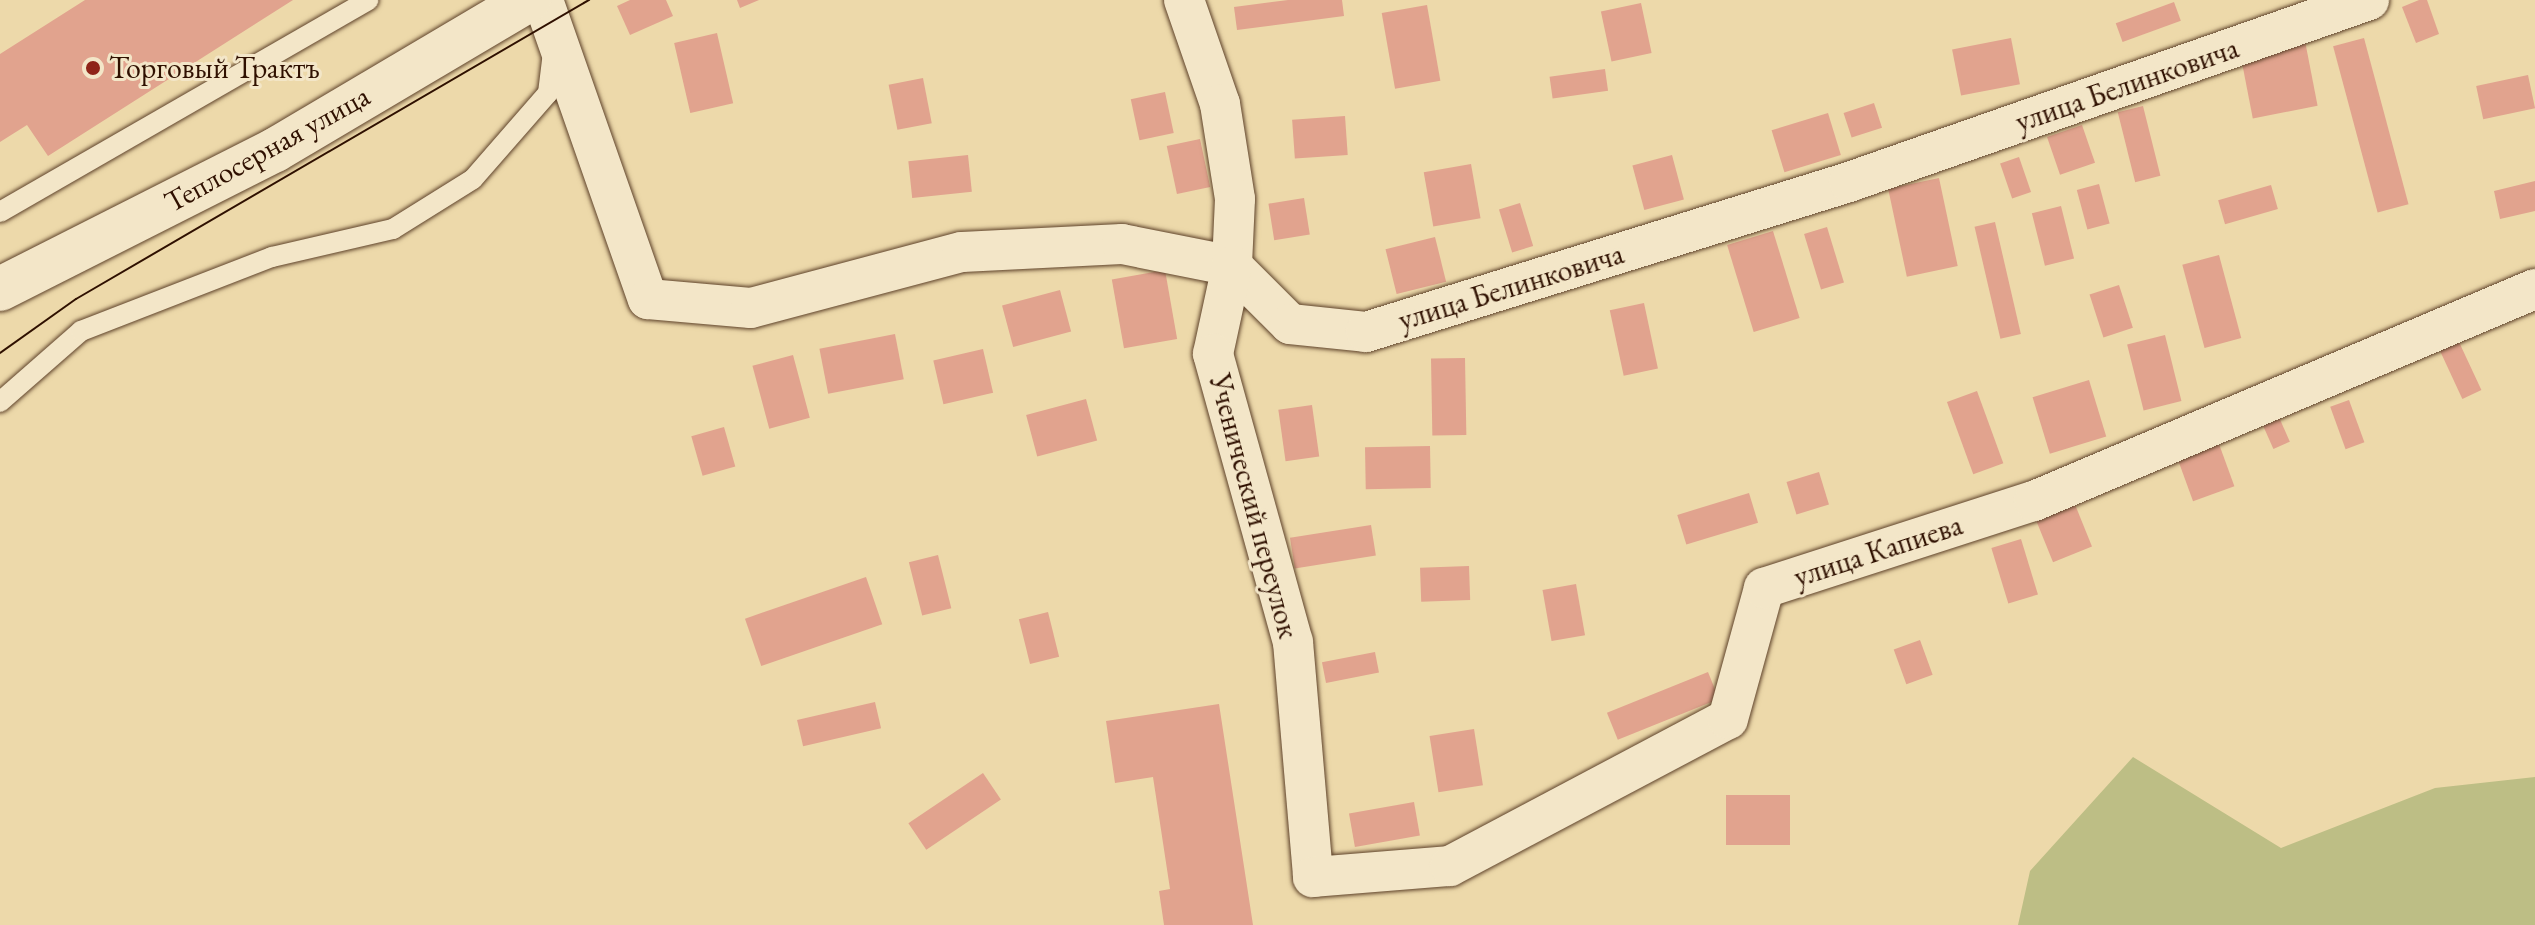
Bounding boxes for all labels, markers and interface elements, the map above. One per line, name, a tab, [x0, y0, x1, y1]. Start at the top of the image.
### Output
street label: улица Белинковича	[2011, 30, 2243, 140]
place label: Торговый Трактъ	[109, 50, 320, 86]
marker: Торговый Трактъ	[84, 59, 102, 77]
street label: Теплосерная улица	[158, 78, 376, 220]
street label: улица Белинковича	[1394, 236, 1628, 338]
street label: Ученический переулок	[1201, 370, 1307, 642]
street label: улица Капиева	[1789, 507, 1967, 595]

